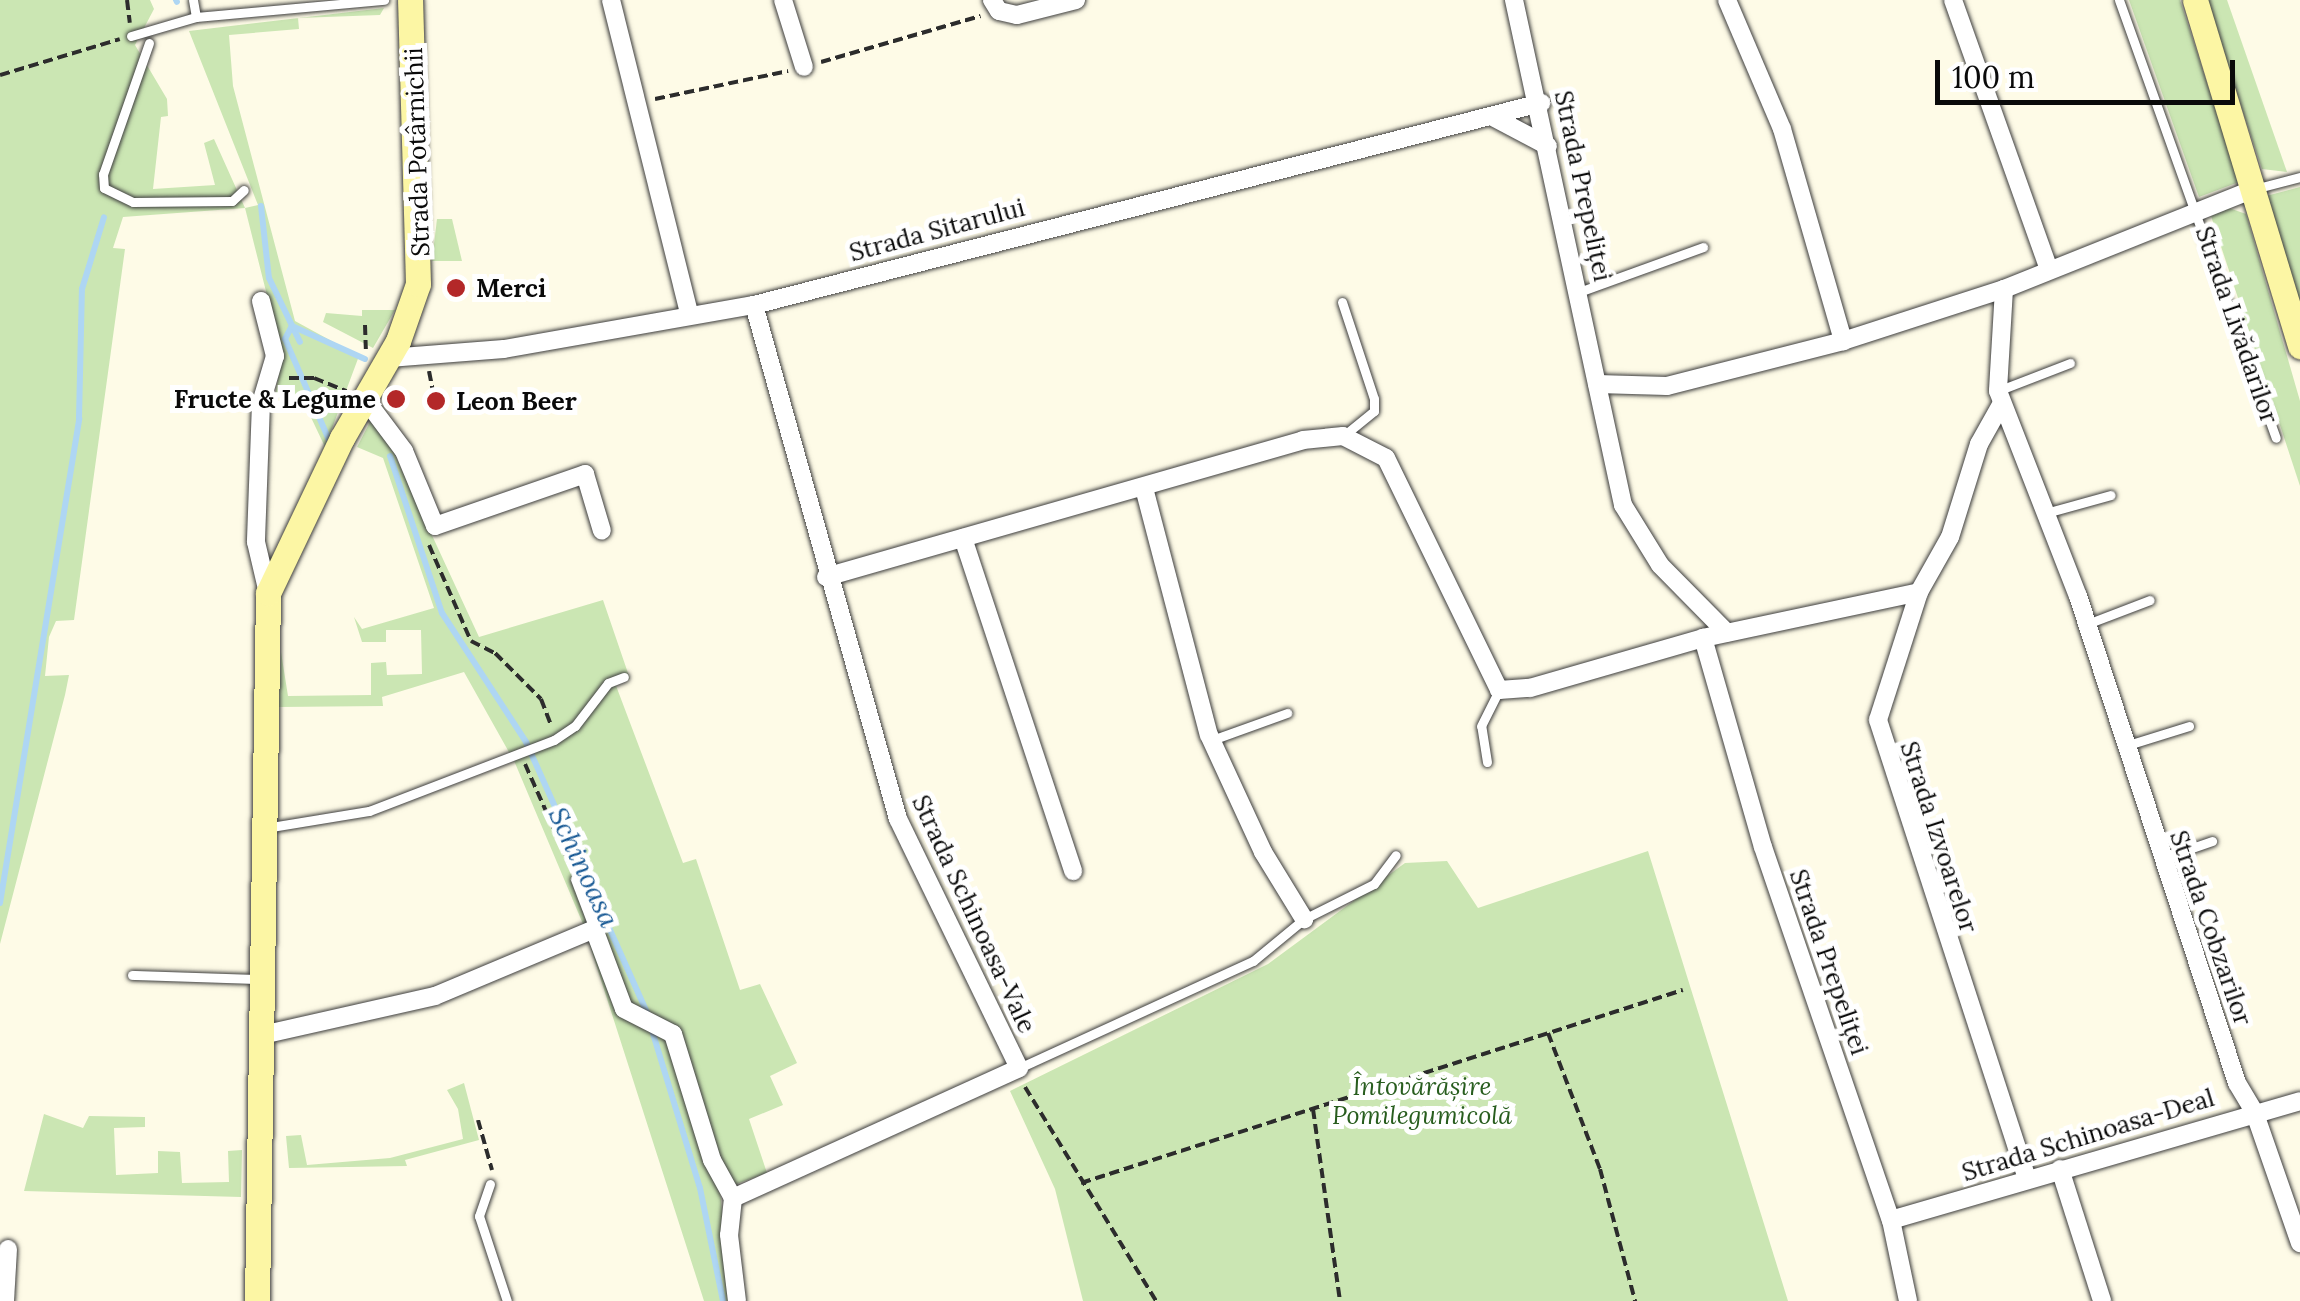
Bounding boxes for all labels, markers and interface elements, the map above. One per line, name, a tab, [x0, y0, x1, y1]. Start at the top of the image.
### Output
scale bar	[1940, 40, 2240, 102]
street label: Strada Potârnichii	[398, 47, 436, 257]
text: 100 m	[1952, 58, 2035, 96]
street label: Strada Prepeliței	[1548, 88, 1618, 284]
street label: Strada Sitarului	[846, 192, 1028, 268]
street label: Strada Livădarilor	[2189, 223, 2285, 427]
place label: Merci	[476, 273, 546, 303]
marker: Merci	[445, 277, 467, 299]
place label: Fructe & Legume	[174, 384, 376, 414]
place label: Leon Beer	[456, 386, 577, 416]
marker: Fructe & Legume	[385, 388, 407, 410]
marker: Leon Beer	[425, 390, 447, 412]
street label: Strada Izvoarelor	[1894, 738, 1984, 936]
street label: Strada Schinoasa-Vale	[906, 790, 1042, 1038]
water label: Schinoasa	[542, 802, 626, 932]
street label: Strada Cobzarilor	[2164, 827, 2258, 1029]
street label: Strada Prepeliței	[1783, 865, 1875, 1059]
park label: Întovărășire Pomilegumicolă	[1332, 1072, 1512, 1131]
street label: Strada Schinoasa-Deal	[1958, 1082, 2218, 1188]

